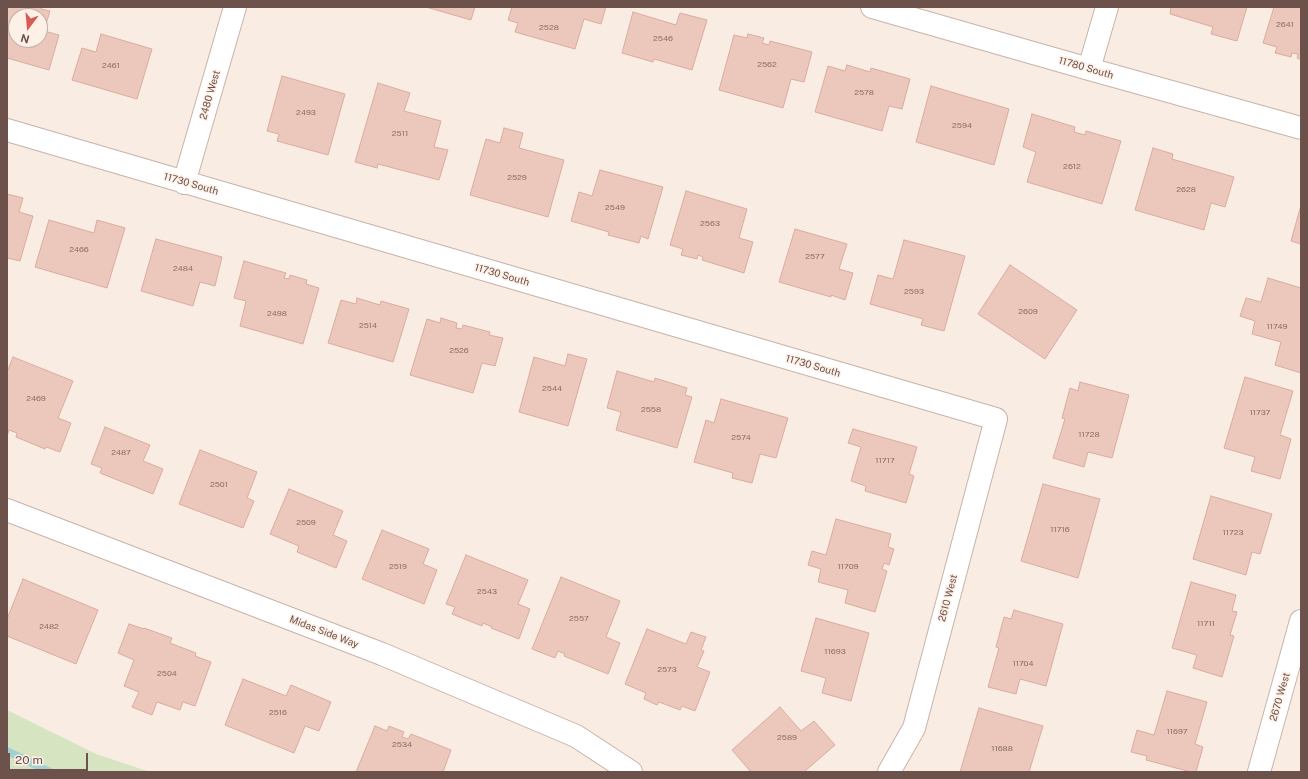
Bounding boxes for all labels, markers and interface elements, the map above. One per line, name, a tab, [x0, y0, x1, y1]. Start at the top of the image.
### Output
north arrow	[8, 8, 48, 48]
house number: 2641	[1276, 20, 1294, 30]
house number: 2528	[539, 23, 559, 33]
text: N	[19, 32, 31, 46]
house number: 2546	[653, 34, 673, 44]
street label: 11780 South	[1057, 54, 1115, 82]
house number: 2562	[757, 60, 777, 70]
house number: 2461	[102, 61, 120, 71]
street label: 2480 West	[197, 69, 223, 121]
house number: 2578	[854, 88, 874, 98]
house number: 2493	[296, 108, 316, 118]
house number: 2594	[952, 121, 972, 131]
house number: 2511	[392, 129, 408, 139]
house number: 2612	[1063, 162, 1081, 172]
street label: 11730 South	[162, 170, 220, 198]
house number: 2529	[507, 173, 527, 183]
house number: 2628	[1176, 185, 1196, 195]
house number: 2549	[605, 203, 625, 213]
house number: 2563	[700, 219, 720, 229]
house number: 2466	[69, 245, 89, 255]
house number: 2577	[805, 252, 825, 262]
street label: 11730 South	[473, 261, 531, 289]
house number: 2484	[173, 264, 193, 274]
house number: 2593	[904, 287, 924, 297]
house number: 2609	[1018, 307, 1038, 317]
house number: 2498	[267, 309, 287, 319]
house number: 2514	[359, 321, 377, 331]
house number: 11749	[1266, 322, 1288, 332]
house number: 2526	[449, 346, 469, 356]
street label: 11730 South	[784, 352, 842, 380]
house number: 2544	[542, 384, 562, 394]
house number: 2469	[26, 394, 46, 404]
house number: 2558	[641, 405, 661, 415]
house number: 11737	[1250, 408, 1270, 418]
house number: 11728	[1078, 430, 1100, 440]
house number: 2574	[731, 433, 751, 443]
house number: 2487	[111, 448, 131, 458]
house number: 11717	[875, 456, 895, 466]
house number: 2501	[210, 480, 228, 490]
house number: 2509	[296, 518, 316, 528]
house number: 11716	[1050, 525, 1070, 535]
house number: 11723	[1222, 528, 1244, 538]
house number: 2519	[389, 562, 407, 572]
house number: 11709	[838, 562, 858, 572]
street label: 2610 West	[936, 573, 960, 623]
house number: 2543	[477, 587, 497, 597]
street label: Midas Side Way	[288, 613, 360, 651]
house number: 2557	[569, 614, 589, 624]
house number: 11711	[1197, 619, 1215, 629]
house number: 2482	[39, 622, 59, 632]
house number: 11693	[824, 647, 846, 657]
house number: 11704	[1012, 659, 1034, 669]
house number: 2573	[657, 665, 677, 675]
house number: 2504	[157, 669, 177, 679]
street label: 2670 West	[1267, 671, 1293, 723]
house number: 2516	[269, 708, 287, 718]
house number: 11697	[1166, 727, 1188, 737]
house number: 2589	[777, 733, 797, 743]
house number: 2534	[392, 740, 412, 750]
house number: 11688	[991, 744, 1013, 754]
scale bar	[10, 745, 90, 771]
text: 20 m	[15, 753, 43, 767]

